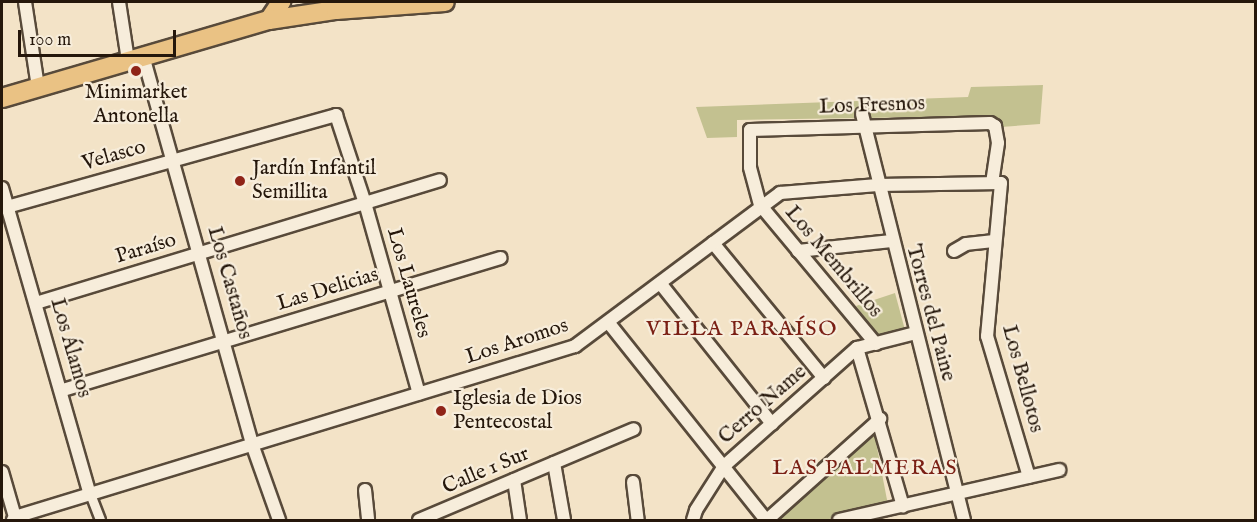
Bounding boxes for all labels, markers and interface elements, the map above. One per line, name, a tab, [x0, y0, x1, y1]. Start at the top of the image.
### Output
scale bar	[21, 18, 178, 56]
text: 100 m	[29, 29, 71, 52]
marker: Minimarket Antonella	[129, 64, 143, 78]
place label: Minimarket Antonella	[84, 80, 188, 130]
street label: Los Fresnos	[819, 92, 925, 120]
street label: Velasco	[79, 135, 149, 177]
place label: Jardín Infantil Semillita	[252, 156, 376, 206]
marker: Jardín Infantil Semillita	[233, 174, 247, 188]
street label: Los Membrillos	[779, 201, 887, 323]
street label: Los Castaños	[201, 224, 257, 342]
street label: Los Laureles	[380, 225, 436, 341]
street label: Paraíso	[113, 228, 179, 270]
street label: Torres del Paine	[900, 242, 960, 384]
street label: Las Delicias	[274, 263, 382, 317]
street label: Los Álamos	[44, 295, 96, 401]
street label: Los Aromos	[462, 314, 572, 370]
district label: VILLA PARAÍSO	[646, 317, 838, 343]
street label: Los Bellotos	[996, 322, 1048, 436]
street label: Cerro Name	[714, 360, 812, 450]
place label: Iglesia de Dios Pentecostal	[453, 386, 582, 436]
marker: Iglesia de Dios Pentecostal	[434, 404, 448, 418]
street label: Calle 1 Sur	[439, 442, 533, 500]
district label: LAS PALMERAS	[772, 456, 958, 482]

